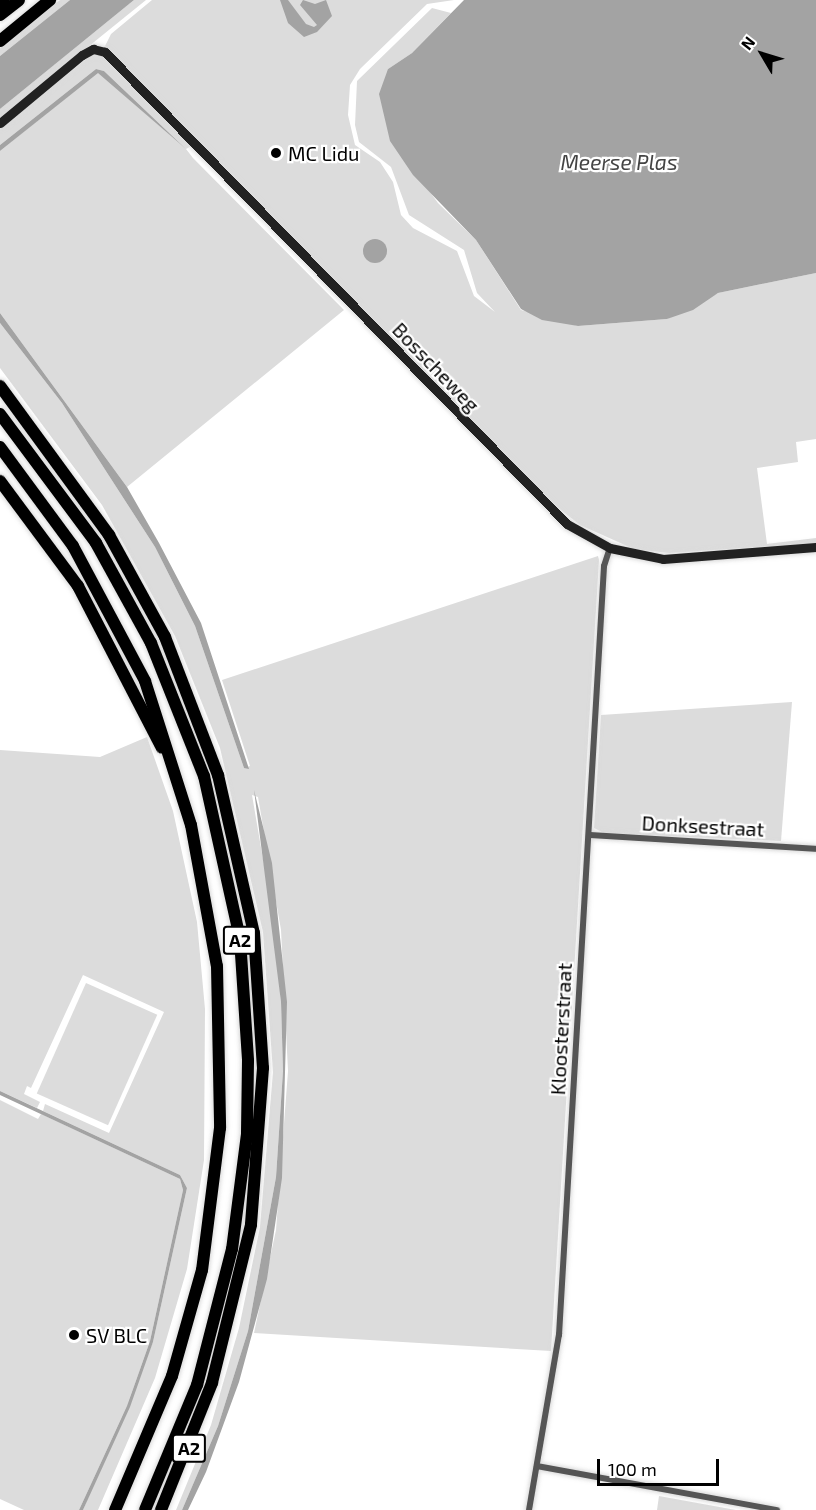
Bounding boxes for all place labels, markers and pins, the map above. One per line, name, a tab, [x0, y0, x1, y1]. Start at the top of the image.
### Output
place label: MC Lidu	[288, 141, 359, 165]
marker: MC Lidu	[269, 146, 283, 160]
place label: SV BLC	[86, 1323, 148, 1347]
marker: SV BLC	[67, 1328, 81, 1342]

